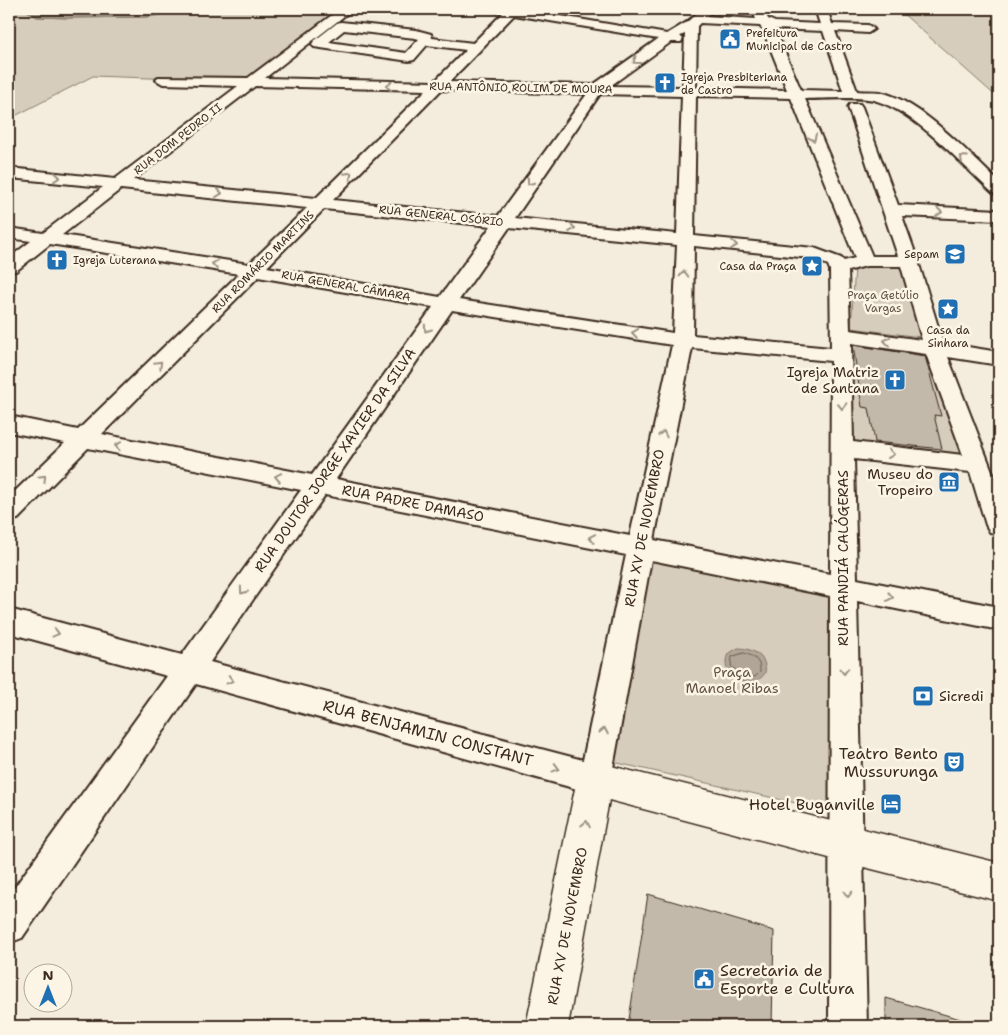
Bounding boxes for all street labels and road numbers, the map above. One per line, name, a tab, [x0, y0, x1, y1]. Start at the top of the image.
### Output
street label: RUA ANTÔNIO ROLIM DE MOURA	[429, 78, 613, 97]
street label: RUA DOM PEDRO II	[131, 100, 225, 178]
street label: RUA GENERAL OSÓRIO	[378, 201, 504, 230]
street label: RUA ROMÁRIO MARTINS	[208, 207, 317, 316]
street label: RUA GENERAL CÂMARA	[280, 266, 412, 305]
street label: RUA DOUTOR JORGE XAVIER DA SILVA	[250, 344, 420, 576]
street label: RUA XV DE NOVEMBRO	[620, 448, 668, 608]
street label: RUA PANDIÁ CALÓGERAS	[834, 470, 852, 646]
street label: RUA PADRE DAMASO	[340, 480, 486, 526]
street label: RUA BENJAMIN CONSTANT	[321, 695, 535, 771]
street label: RUA XV DE NOVEMBRO	[543, 846, 591, 1006]

